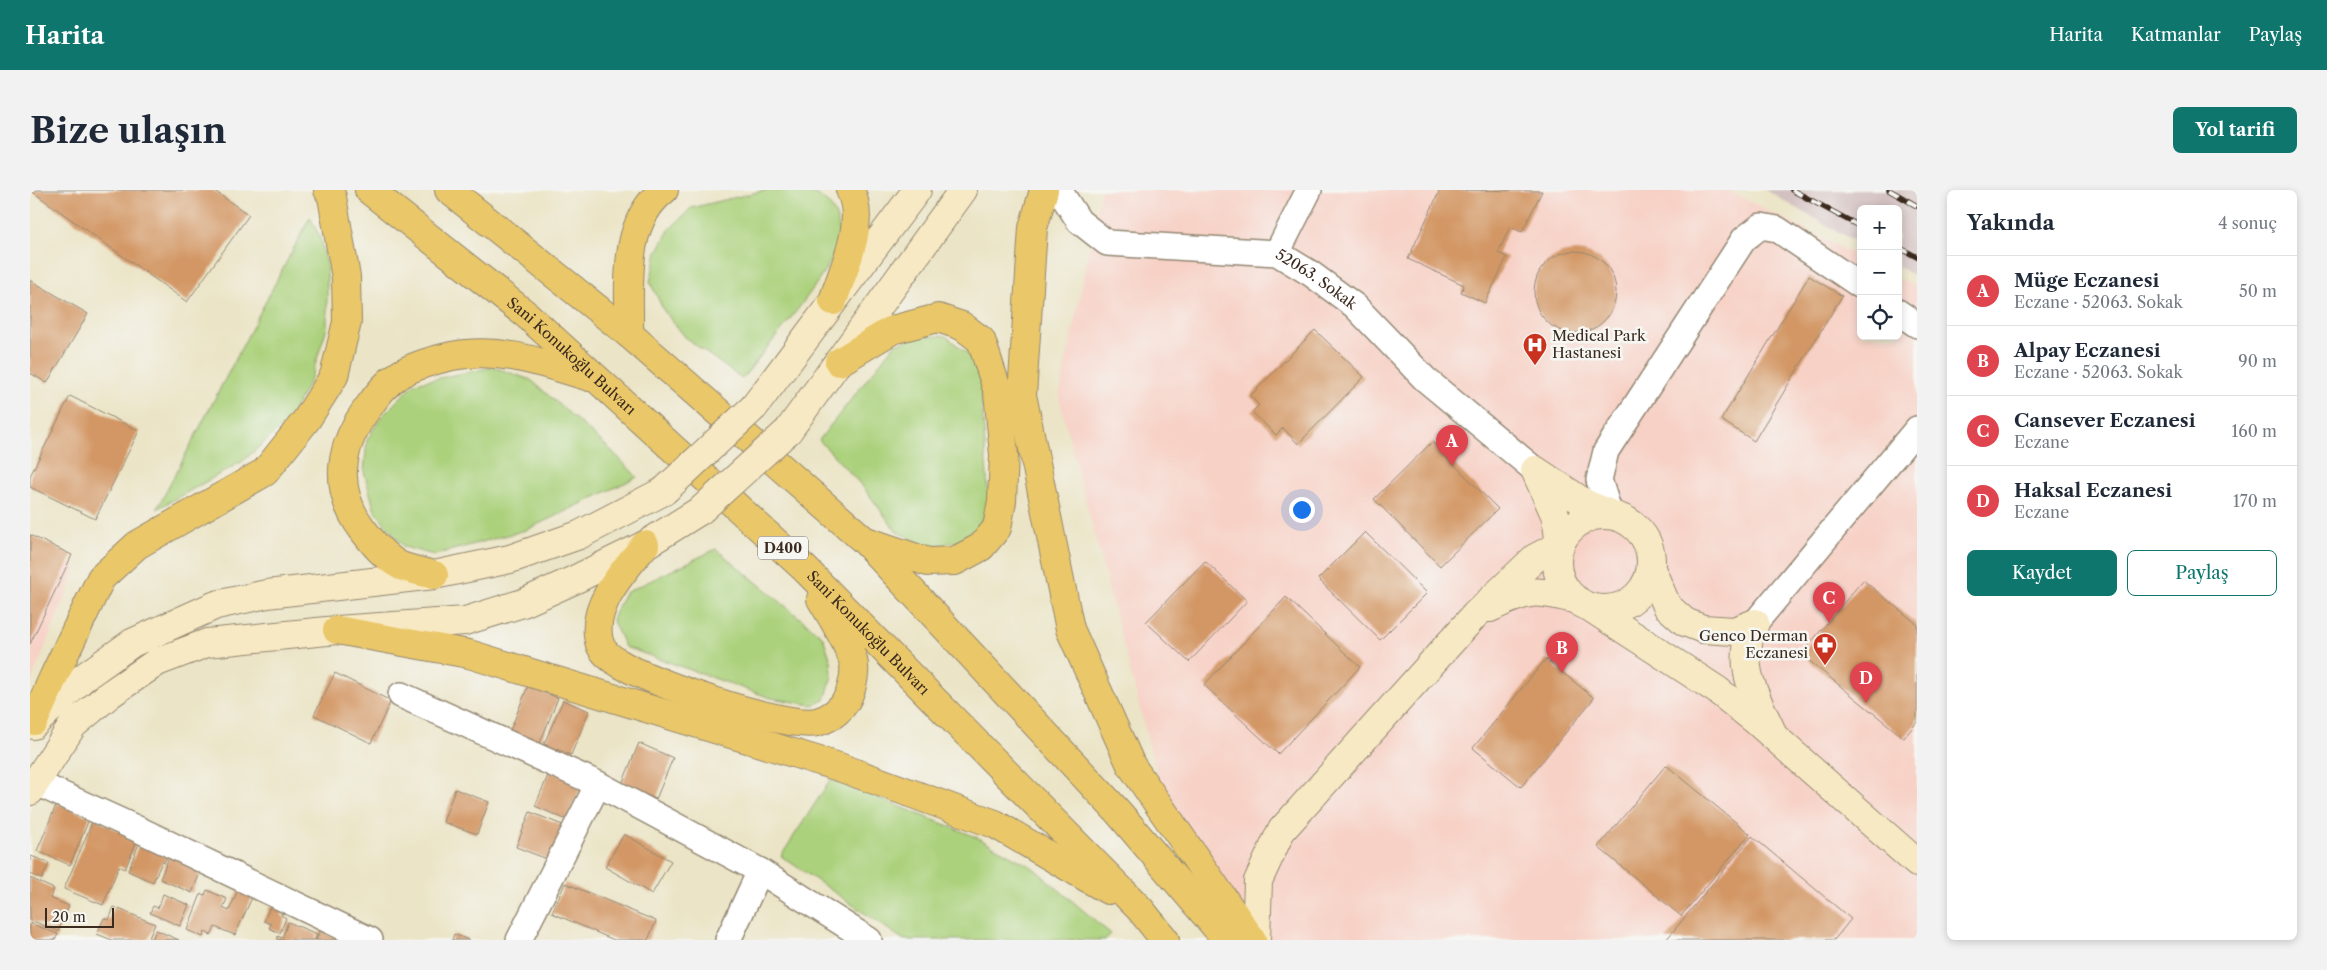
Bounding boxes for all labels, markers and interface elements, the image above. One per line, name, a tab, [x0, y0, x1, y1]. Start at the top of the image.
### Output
text: Harita	[25, 21, 104, 50]
text: Harita	[2049, 24, 2103, 46]
text: Katmanlar	[2131, 24, 2221, 46]
text: Paylaş	[2249, 24, 2302, 46]
button: Yol tarifi	[2173, 107, 2297, 153]
text: Bize ulaşın	[30, 109, 227, 152]
map controls	[1857, 205, 1902, 340]
button: +	[1857, 205, 1902, 250]
text: Yakında	[1967, 210, 2055, 235]
text: 4 sonuç	[2218, 213, 2277, 233]
street label: 52063. Sokak	[1272, 244, 1362, 314]
button: −	[1857, 250, 1902, 295]
text: Müge Eczanesi	[2014, 269, 2159, 292]
text: A	[1977, 281, 1989, 301]
text: 50 m	[2239, 281, 2277, 301]
text: Eczane · 52063. Sokak	[2014, 292, 2183, 312]
street label: Sani Konukoğlu Bulvarı	[503, 293, 640, 419]
button: locate	[1857, 295, 1902, 340]
place label: Medical Park Hastanesi	[1552, 326, 1647, 362]
hospital icon: Medical Park Hastanesi	[1522, 332, 1548, 366]
text: Alpay Eczanesi	[2014, 339, 2161, 362]
text: B	[1977, 351, 1989, 371]
text: 90 m	[2238, 351, 2277, 371]
text: Eczane · 52063. Sokak	[2014, 362, 2183, 382]
text: Cansever Eczanesi	[2014, 409, 2195, 432]
text: C	[1977, 421, 1989, 441]
text: 160 m	[2232, 421, 2277, 441]
pin: A	[1436, 425, 1468, 466]
text: Eczane	[2014, 432, 2069, 452]
text: Haksal Eczanesi	[2014, 479, 2172, 502]
text: D	[1976, 491, 1990, 511]
text: 170 m	[2233, 491, 2277, 511]
your location	[1289, 497, 1315, 523]
text: Eczane	[2014, 502, 2069, 522]
road number: D400	[758, 536, 808, 559]
button: Kaydet	[1967, 550, 2117, 596]
button: Paylaş	[2127, 550, 2277, 596]
street label: Sani Konukoğlu Bulvarı	[803, 567, 934, 699]
pin: C	[1813, 582, 1845, 623]
place label: Genco Derman Eczanesi	[1699, 626, 1809, 662]
pin: B	[1546, 632, 1578, 673]
pharmacy icon: Genco Derman Eczanesi	[1812, 632, 1838, 666]
pin: D	[1850, 662, 1882, 703]
scale bar	[45, 905, 114, 928]
text: 20 m	[52, 908, 86, 926]

